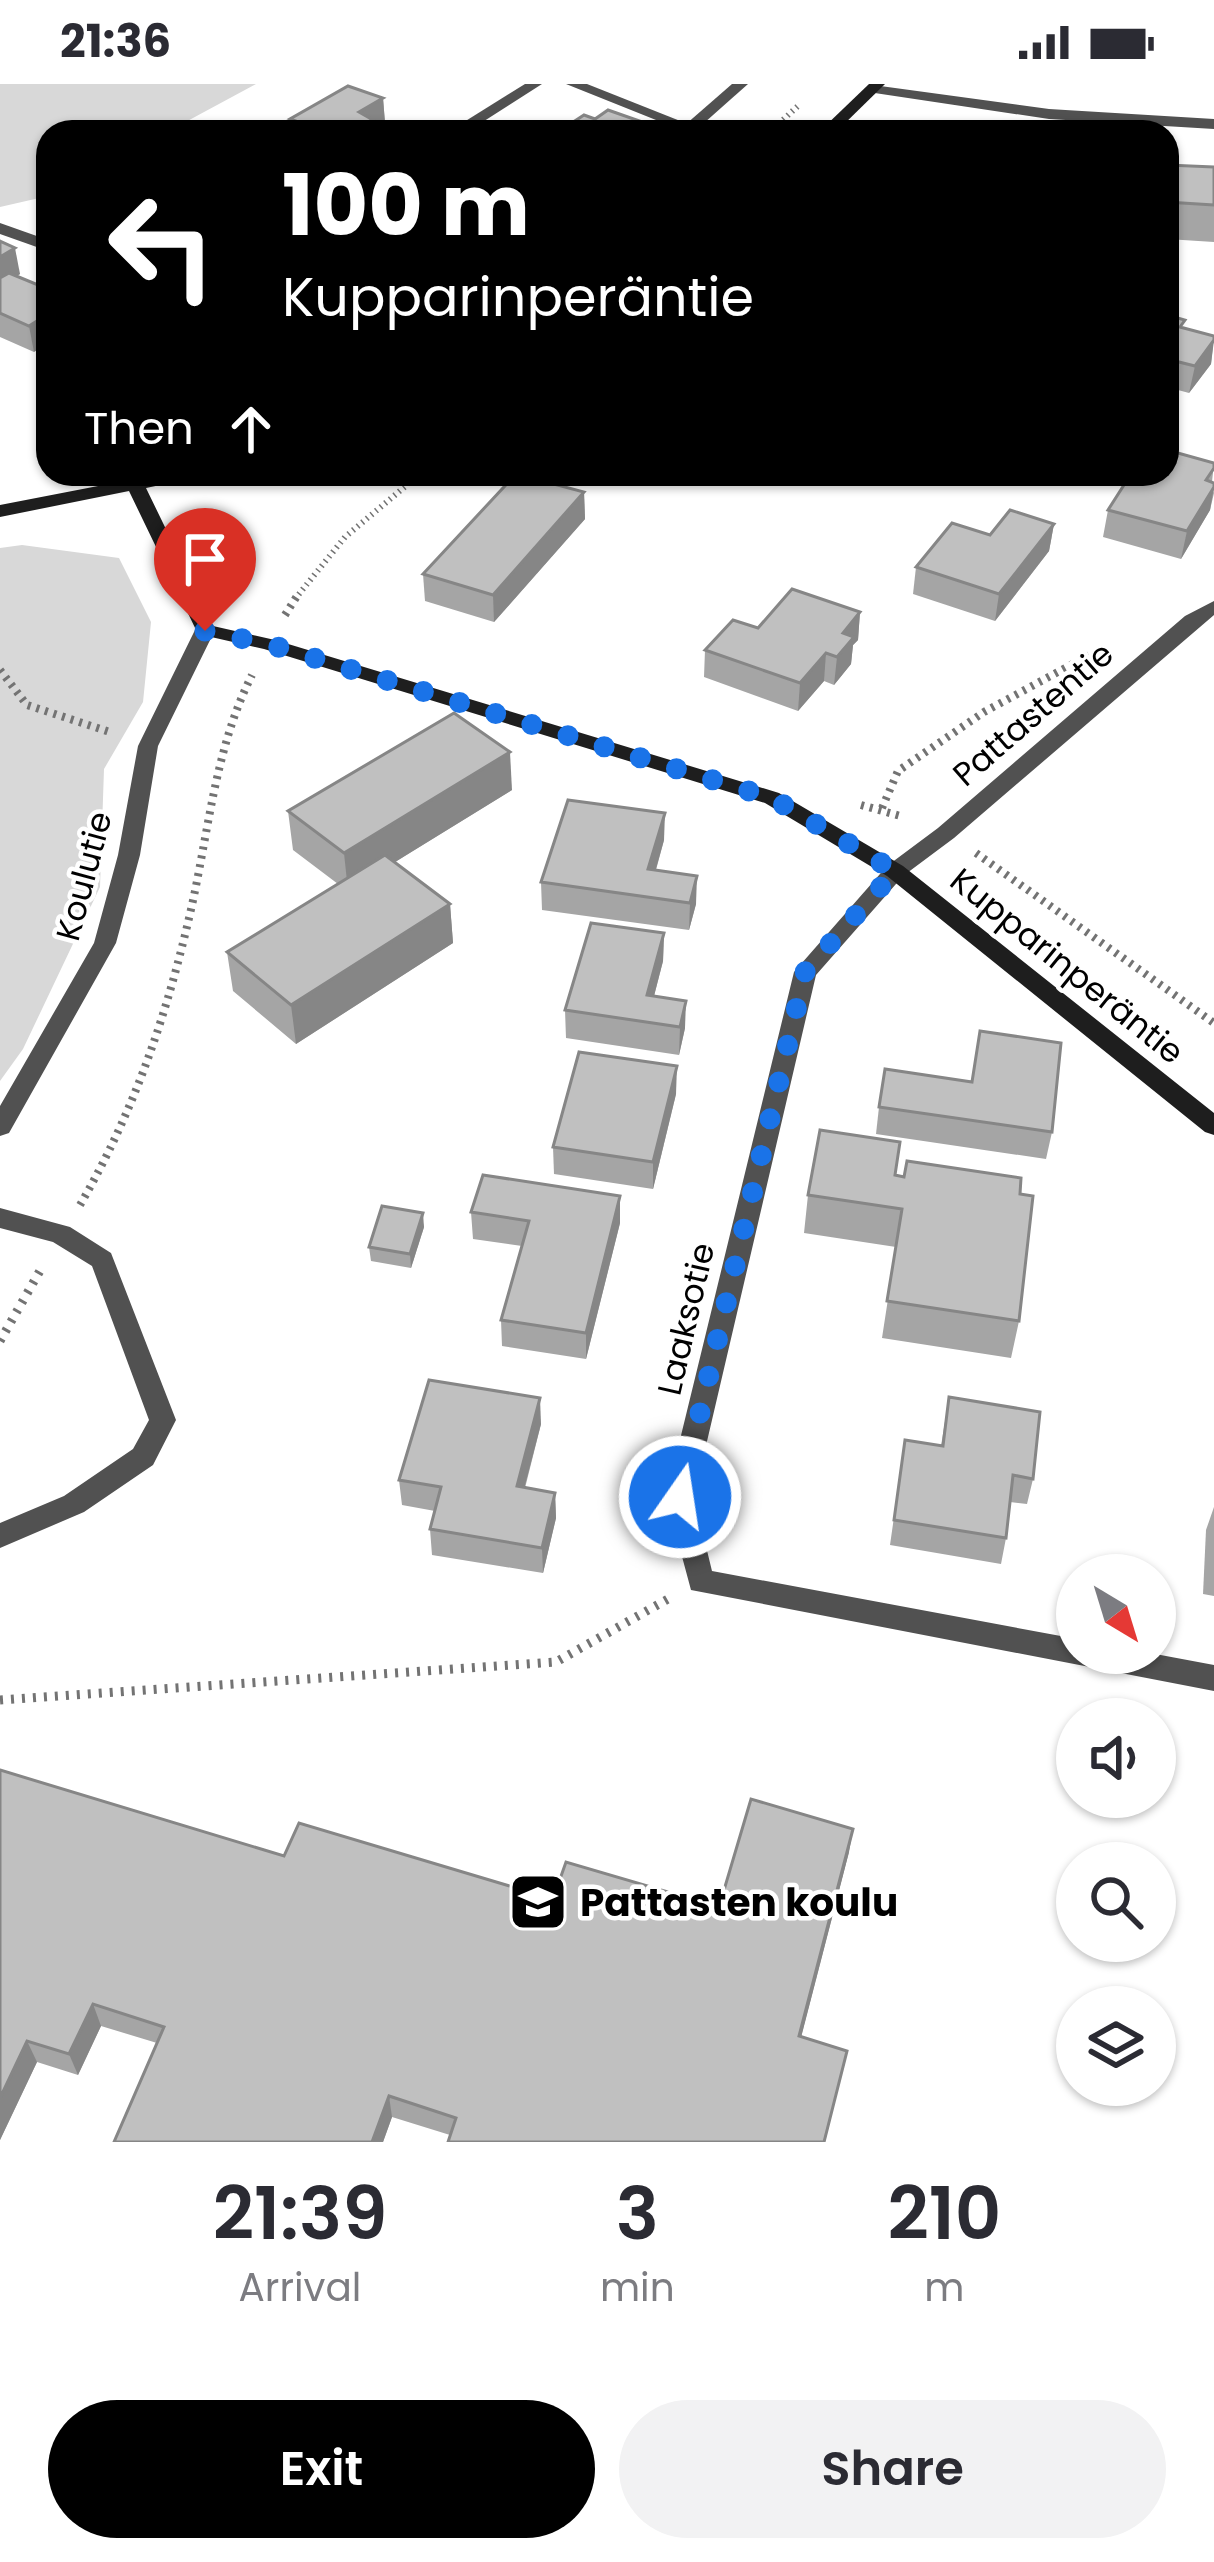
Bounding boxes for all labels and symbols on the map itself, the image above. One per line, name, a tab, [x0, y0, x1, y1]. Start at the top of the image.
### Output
pin	[154, 508, 256, 631]
street label: Pattastentie	[942, 631, 1124, 797]
street label: Koulutie	[44, 806, 124, 946]
street label: Kupparinperäntie	[940, 857, 1194, 1075]
street label: Laaksotie	[646, 1238, 726, 1400]
position arrow	[617, 1434, 743, 1560]
north arrow	[1056, 1554, 1176, 1674]
school or university icon: Pattasten koulu	[507, 1871, 569, 1933]
place label: Pattasten koulu	[580, 1875, 898, 1930]

